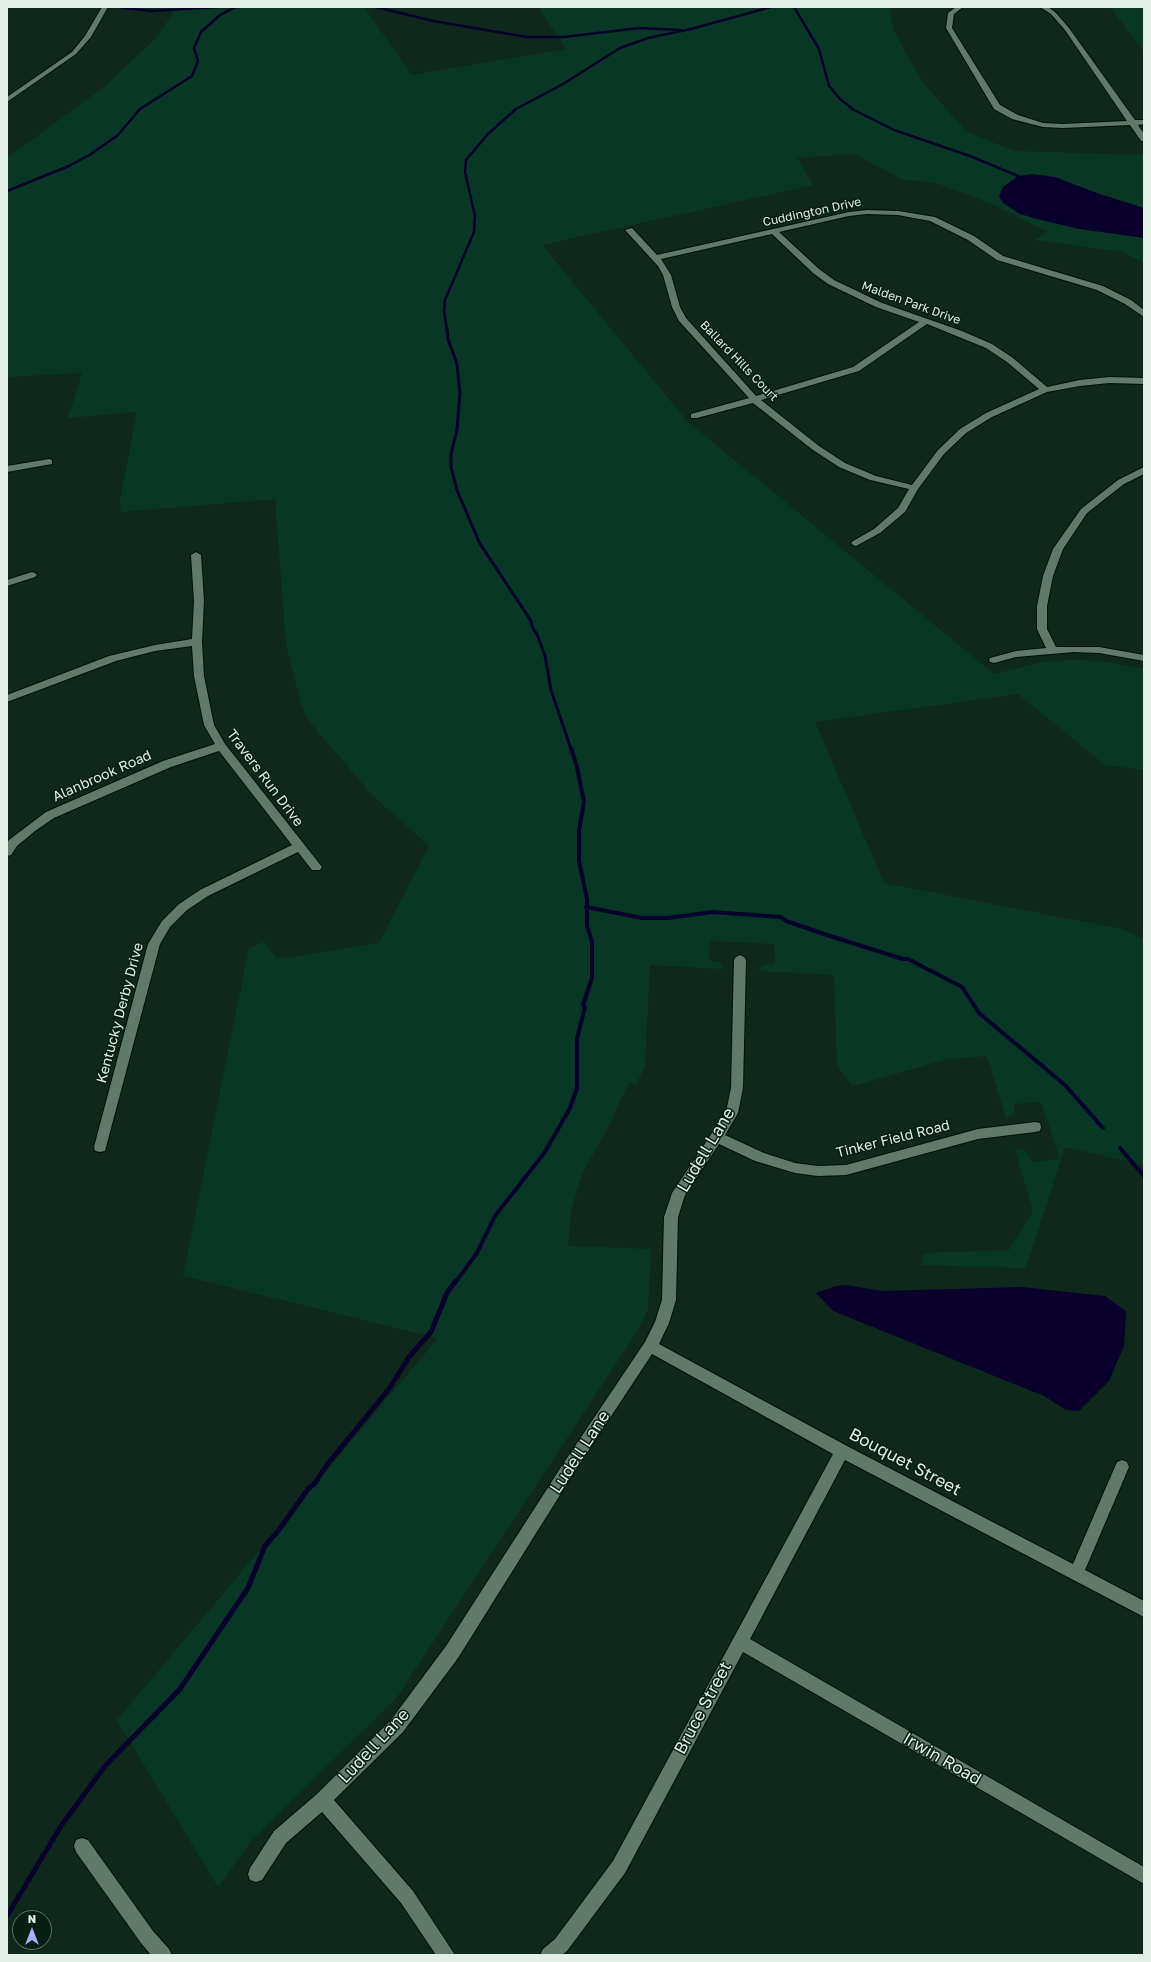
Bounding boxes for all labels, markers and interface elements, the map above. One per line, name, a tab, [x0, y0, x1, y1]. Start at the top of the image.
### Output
street label: Cuddington Drive	[761, 195, 863, 229]
street label: Malden Park Drive	[860, 278, 962, 328]
street label: Ballard Hills Court	[697, 318, 781, 404]
street label: Travers Run Drive	[223, 726, 307, 830]
street label: Alanbrook Road	[50, 747, 154, 805]
street label: Kentucky Derby Drive	[93, 941, 147, 1085]
street label: Ludell Lane	[673, 1104, 739, 1196]
street label: Tinker Field Road	[834, 1117, 952, 1161]
street label: Ludell Lane	[546, 1407, 614, 1497]
street label: Bouquet Street	[846, 1424, 964, 1500]
street label: Bruce Street	[670, 1658, 736, 1758]
street label: Ludell Lane	[334, 1704, 414, 1788]
street label: Irwin Road	[899, 1728, 985, 1790]
north arrow	[12, 1910, 52, 1950]
text: N	[28, 1912, 36, 1925]

